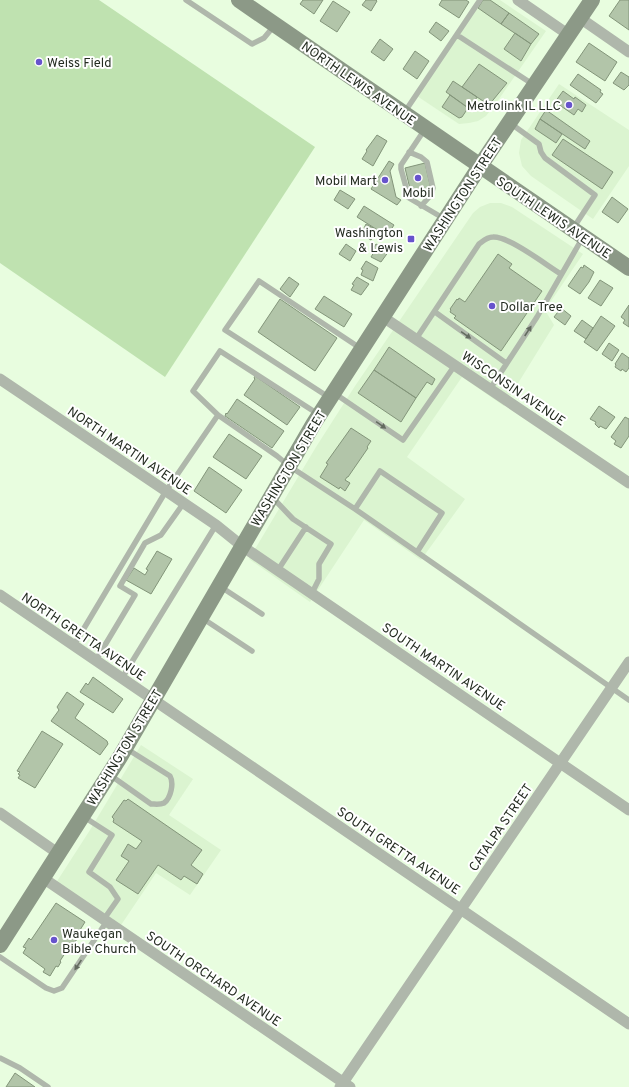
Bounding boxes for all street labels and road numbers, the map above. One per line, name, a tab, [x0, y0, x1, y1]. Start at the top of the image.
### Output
street label: NORTH LEWIS AVENUE	[298, 39, 418, 130]
street label: WASHINGTON STREET	[421, 135, 507, 255]
street label: SOUTH LEWIS AVENUE	[492, 174, 613, 263]
street label: WISCONSIN AVENUE	[458, 349, 568, 430]
street label: NORTH MARTIN AVENUE	[64, 404, 194, 499]
street label: WASHINGTON STREET	[249, 408, 331, 530]
street label: NORTH GRETTA AVENUE	[18, 590, 148, 685]
street label: SOUTH MARTIN AVENUE	[378, 620, 508, 715]
street label: WASHINGTON STREET	[85, 687, 167, 809]
street label: CATALPA STREET	[466, 781, 537, 875]
street label: SOUTH GRETTA AVENUE	[333, 804, 463, 899]
street label: SOUTH ORCHARD AVENUE	[142, 929, 283, 1031]

